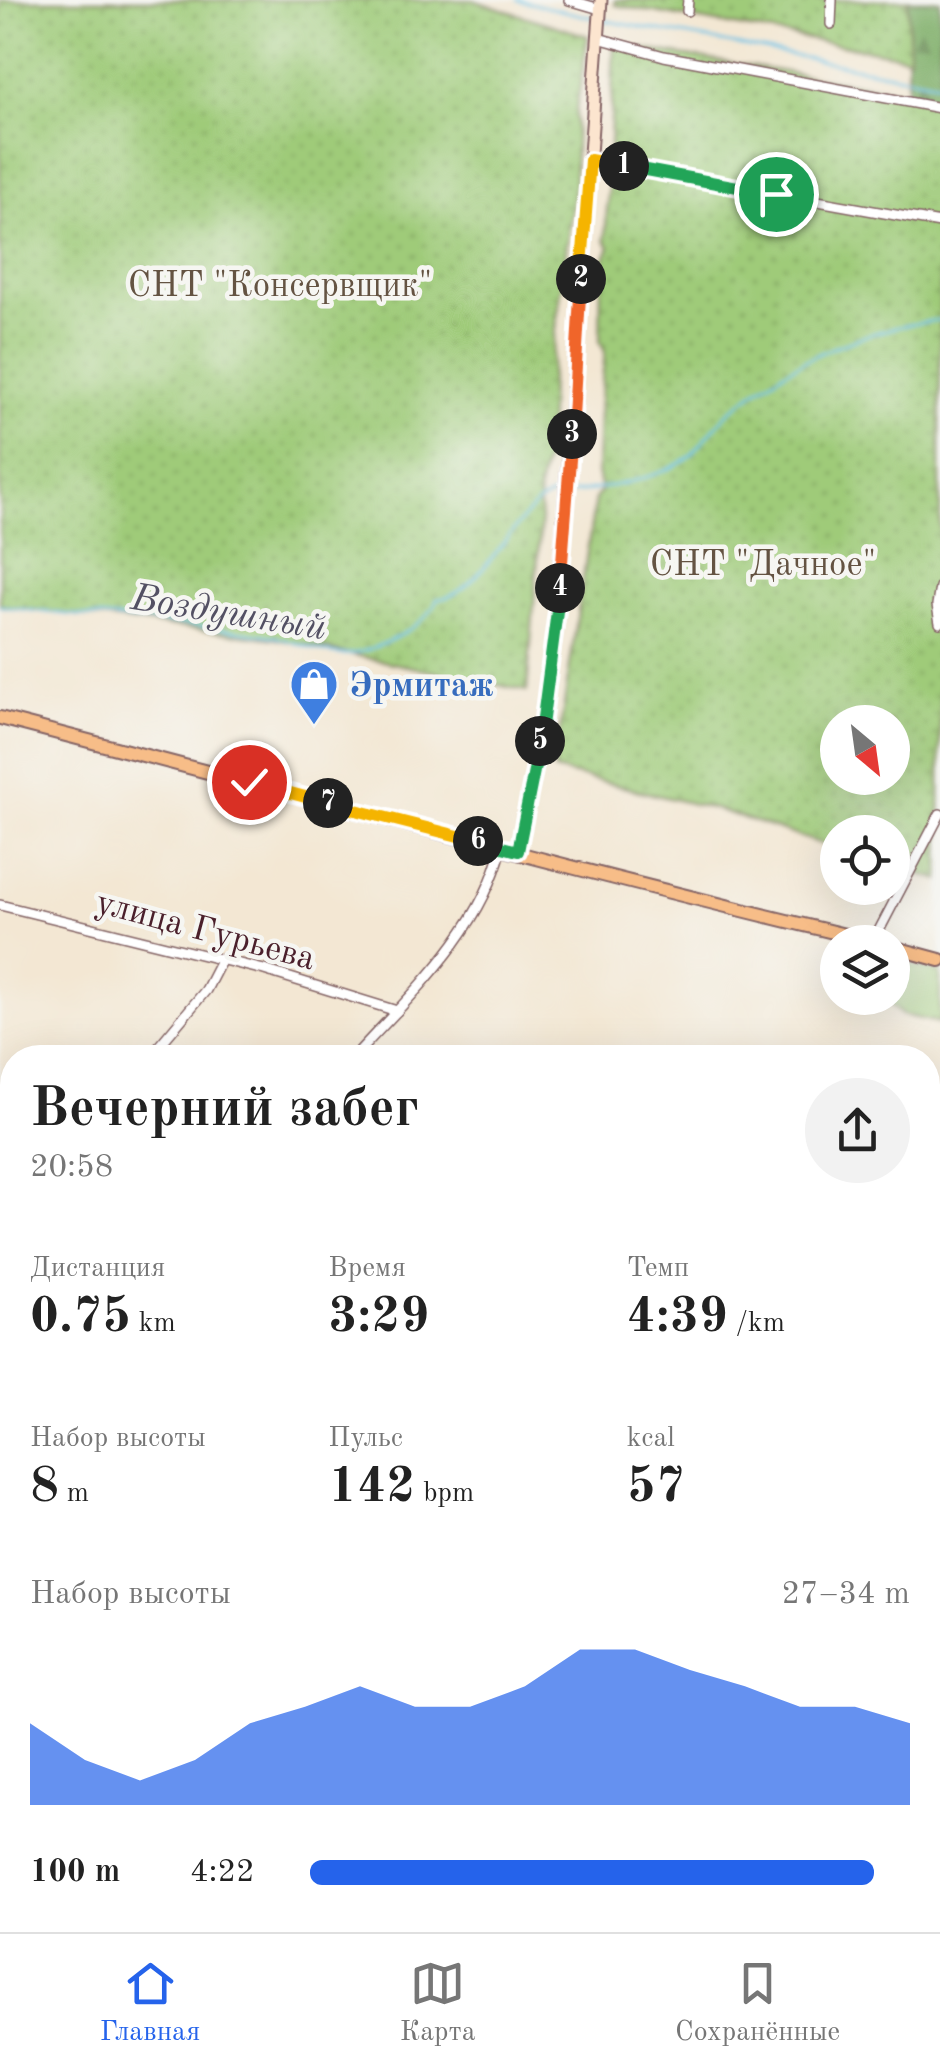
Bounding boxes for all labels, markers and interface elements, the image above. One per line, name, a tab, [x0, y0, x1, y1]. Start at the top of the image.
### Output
pin: 1	[599, 141, 649, 191]
text: 1	[616, 152, 632, 180]
pin	[734, 152, 819, 237]
icon: arrive	[749, 167, 804, 222]
pin: 2	[556, 254, 606, 304]
text: 2	[573, 265, 589, 293]
park label: СНТ "Консервщик"	[128, 269, 432, 304]
pin: 3	[547, 409, 597, 459]
text: 3	[564, 420, 580, 448]
park label: СНТ "Дачное"	[650, 548, 876, 583]
pin: 4	[535, 563, 585, 613]
text: 4	[552, 574, 568, 602]
water label: Воздушный	[127, 580, 329, 648]
shop icon: Эрмитаж	[288, 658, 340, 726]
place label: Эрмитаж	[349, 669, 494, 704]
north arrow	[820, 705, 910, 795]
map controls	[820, 705, 910, 1015]
pin: 5	[515, 716, 565, 766]
text: 5	[532, 727, 548, 755]
pin	[207, 740, 292, 825]
icon: check	[222, 755, 277, 810]
pin: 7	[303, 778, 353, 828]
text: 7	[320, 789, 336, 817]
button: locate	[820, 815, 910, 905]
pin: 6	[453, 816, 503, 866]
text: 6	[470, 827, 486, 855]
street label: улица Гурьева	[92, 885, 319, 977]
button: layers	[820, 925, 910, 1015]
button: share	[805, 1078, 910, 1183]
text: Вечерний забег	[30, 1083, 419, 1138]
text: 20:58	[30, 1152, 113, 1184]
text: Дистанция	[30, 1255, 165, 1283]
text: Время	[328, 1255, 406, 1283]
text: Темп	[627, 1255, 689, 1283]
text: 0.75	[30, 1293, 131, 1343]
text: 3:29	[328, 1293, 429, 1343]
text: 4:39	[627, 1293, 728, 1343]
text: km	[131, 1310, 176, 1338]
text: /km	[728, 1310, 785, 1338]
text: Набор высоты	[30, 1425, 206, 1453]
text: Пульс	[328, 1425, 403, 1453]
text: kcal	[627, 1425, 675, 1453]
text: 8	[30, 1463, 59, 1513]
text: 142	[328, 1463, 415, 1513]
text: 57	[627, 1463, 685, 1513]
text: m	[59, 1480, 89, 1508]
text: bpm	[415, 1480, 474, 1508]
text: Набор высоты	[30, 1579, 231, 1611]
text: 27–34 m	[782, 1579, 910, 1611]
text: 100 m	[30, 1857, 120, 1889]
text: 4:22	[190, 1857, 255, 1889]
tab: Главная	[100, 1956, 200, 2051]
tab: Карта	[400, 1956, 476, 2051]
tab: Сохранённые	[675, 1956, 840, 2051]

